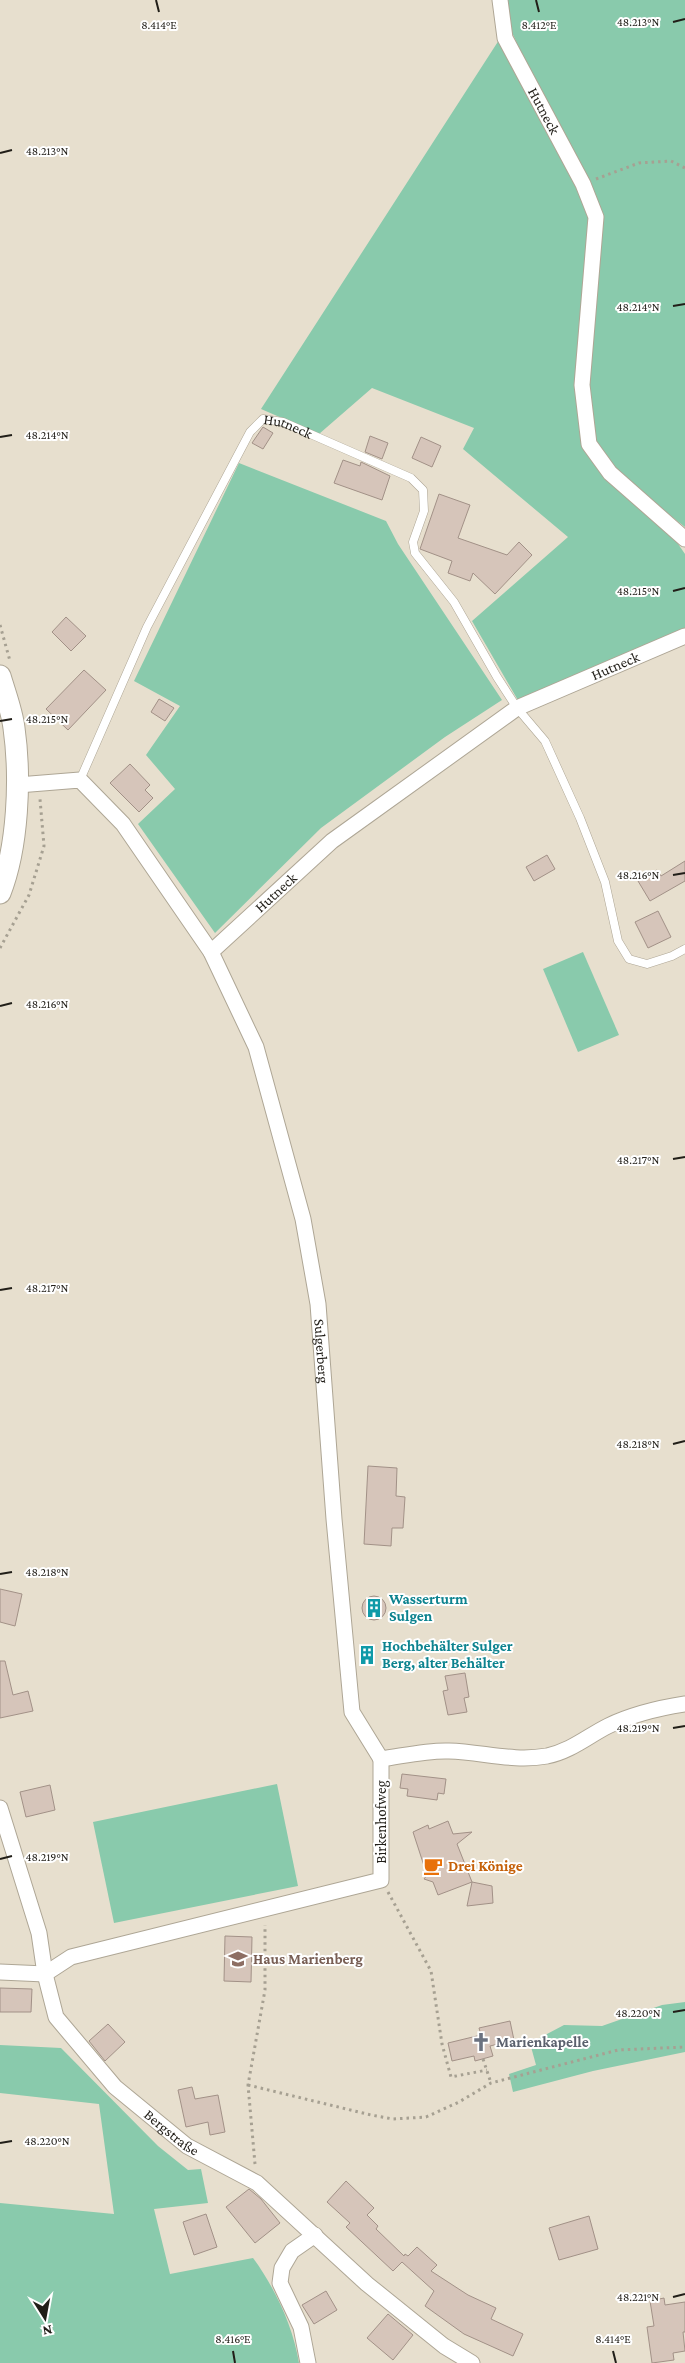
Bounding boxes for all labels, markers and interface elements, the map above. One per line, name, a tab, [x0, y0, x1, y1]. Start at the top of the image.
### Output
text: 48.213°N	[617, 15, 659, 29]
text: 8.414°E	[141, 18, 177, 32]
text: 8.412°E	[521, 18, 557, 32]
street label: Hutneck	[525, 85, 563, 138]
text: 48.213°N	[26, 144, 68, 158]
text: 48.214°N	[616, 300, 660, 314]
street label: Hutneck	[262, 411, 316, 442]
text: 48.214°N	[25, 428, 69, 442]
text: 48.215°N	[617, 584, 659, 598]
street label: Hutneck	[589, 648, 643, 683]
text: 48.215°N	[26, 712, 68, 726]
text: 48.216°N	[617, 868, 659, 882]
street label: Hutneck	[252, 869, 301, 916]
text: 48.216°N	[26, 997, 68, 1011]
text: 48.217°N	[617, 1153, 659, 1167]
text: 48.217°N	[26, 1281, 68, 1295]
street label: Sulgerberg	[311, 1318, 332, 1384]
text: 48.218°N	[616, 1437, 660, 1451]
text: 48.218°N	[25, 1565, 69, 1579]
place label: Wasserturm Sulgen	[388, 1591, 468, 1624]
building icon: Wasserturm Sulgen	[363, 1597, 385, 1619]
place label: Hochbehälter Sulger Berg, alter Behälter	[382, 1638, 513, 1671]
building icon: Hochbehälter Sulger Berg, alter Behälter	[356, 1644, 378, 1666]
text: 48.219°N	[616, 1721, 660, 1735]
street label: Birkenhofweg	[373, 1780, 390, 1864]
text: 48.219°N	[25, 1850, 69, 1864]
cafe icon: Drei Könige	[422, 1855, 444, 1877]
place label: Drei Könige	[448, 1858, 523, 1874]
school or university icon: Haus Marienberg	[227, 1948, 249, 1970]
place label: Haus Marienberg	[253, 1951, 363, 1967]
text: 48.220°N	[615, 2006, 661, 2020]
church icon: Marienkapelle	[470, 2031, 492, 2053]
place label: Marienkapelle	[496, 2034, 589, 2050]
street label: Bergstraße	[141, 2106, 202, 2159]
text: 48.220°N	[24, 2134, 70, 2148]
text: 48.221°N	[617, 2290, 659, 2304]
north arrow	[20, 2293, 70, 2343]
text: N	[41, 2322, 54, 2340]
text: 8.416°E	[215, 2332, 251, 2346]
text: 8.414°E	[595, 2332, 631, 2346]

